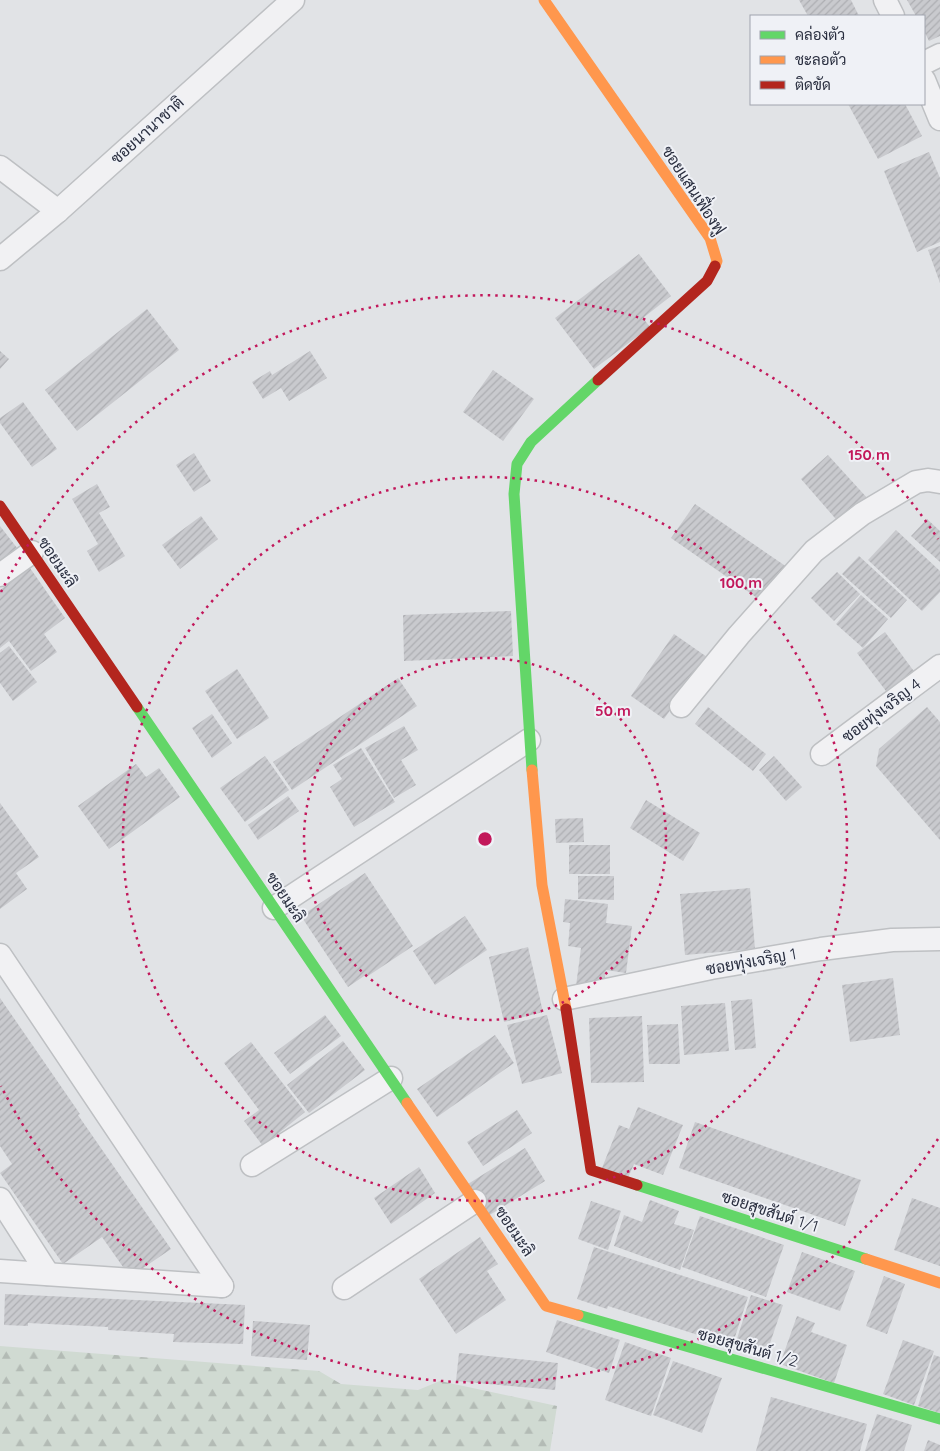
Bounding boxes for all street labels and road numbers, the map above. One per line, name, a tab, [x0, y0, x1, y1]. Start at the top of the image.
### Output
street label: ซอยนานาชาติ	[106, 92, 188, 168]
street label: ซอยแสนเฟื่องฟู	[656, 140, 733, 239]
street label: ซอยมะลิ	[34, 533, 82, 591]
street label: ซอยทุ่งเจริญ 4	[838, 674, 926, 748]
street label: ซอยมะลิ	[262, 868, 310, 926]
street label: ซอยทุ่งเจริญ 1	[704, 943, 798, 981]
street label: ซอยสุขสันต์ 1/1	[718, 1184, 822, 1238]
street label: ซอยมะลิ	[491, 1202, 539, 1260]
street label: ซอยสุขสันต์ 1/2	[695, 1321, 801, 1373]

